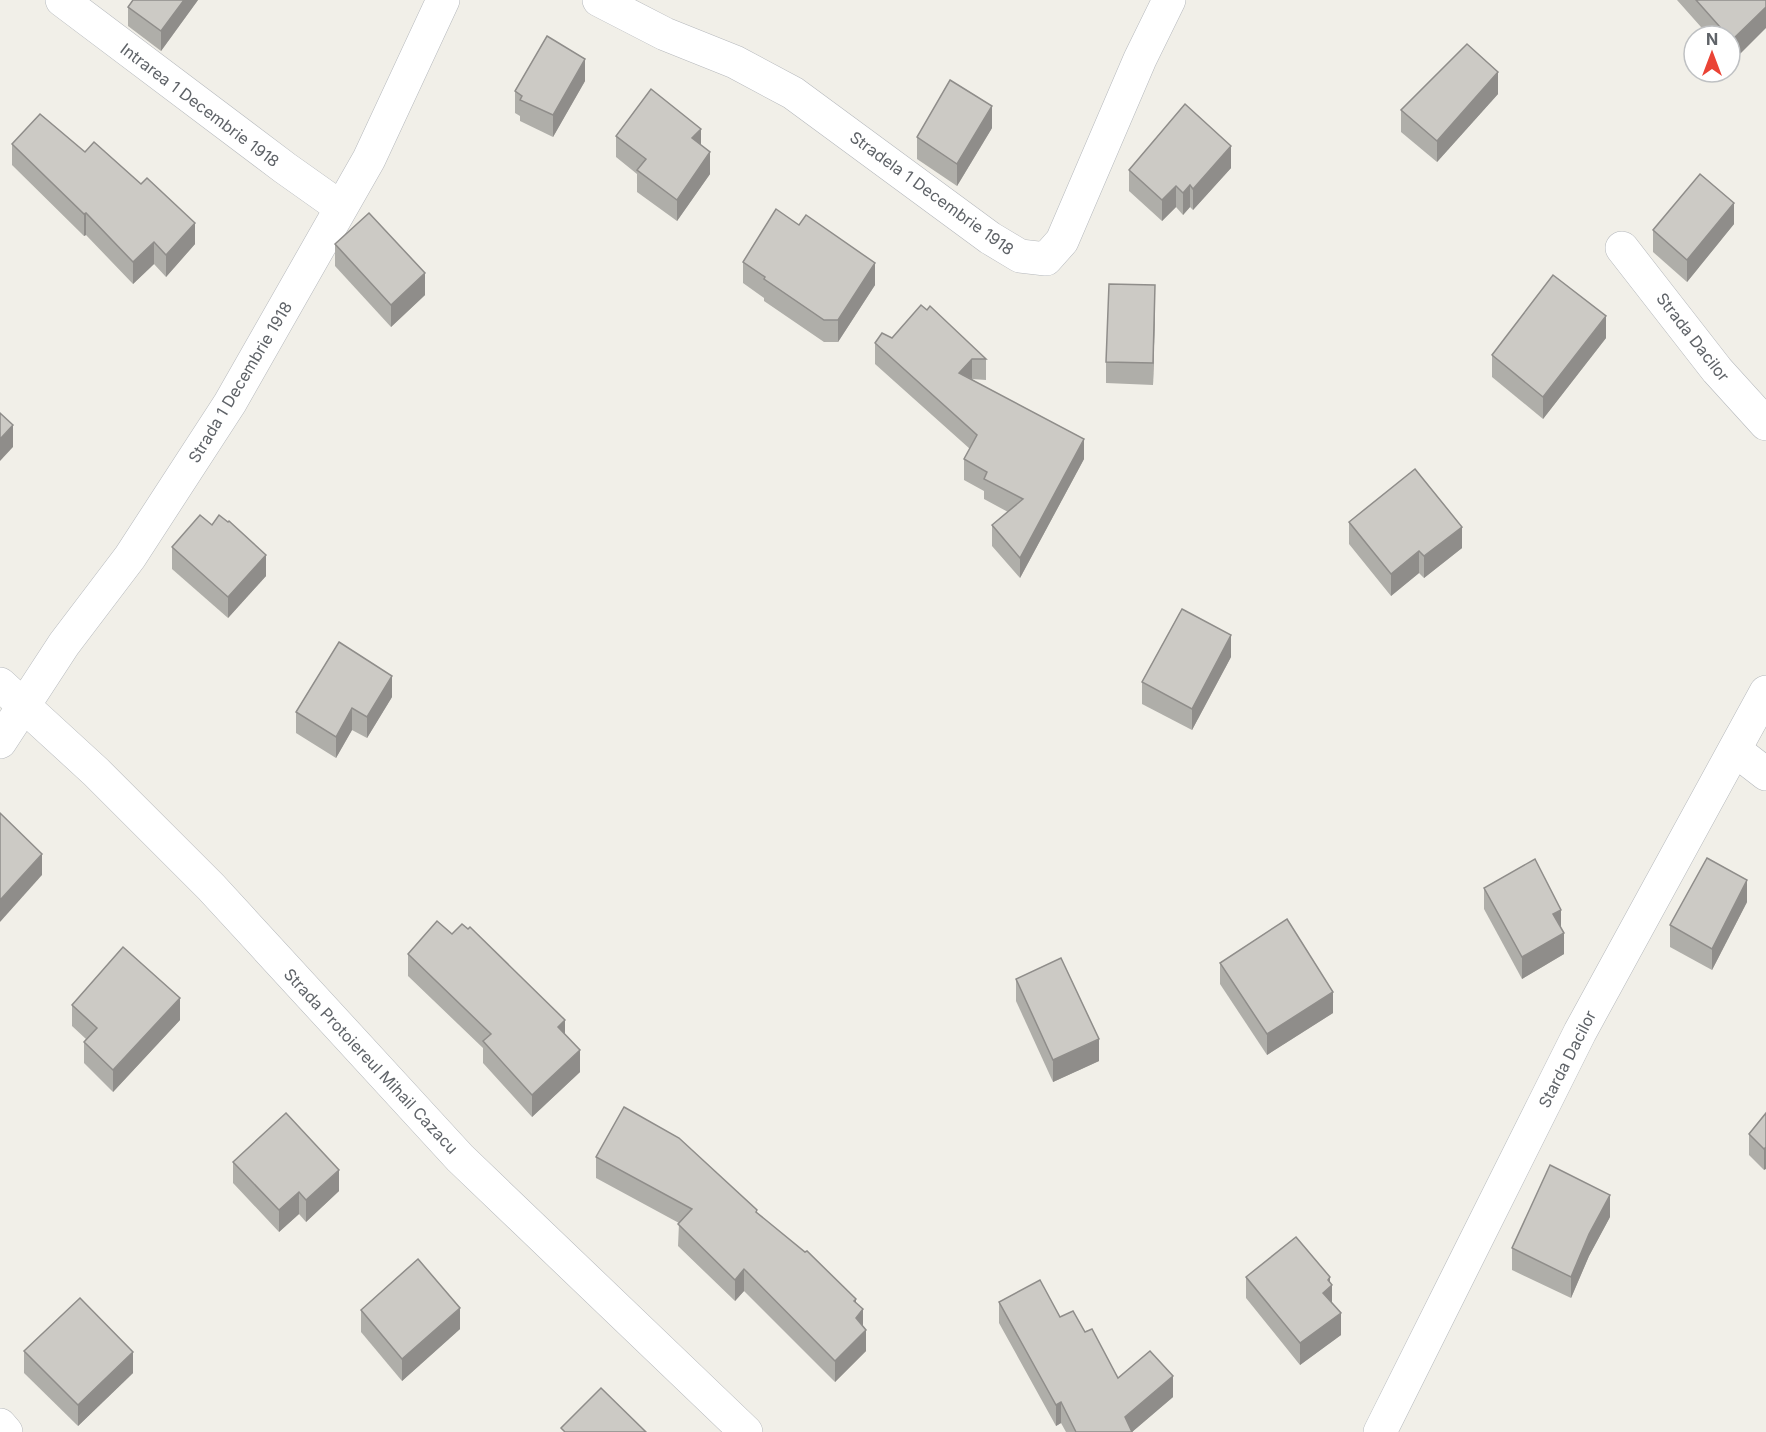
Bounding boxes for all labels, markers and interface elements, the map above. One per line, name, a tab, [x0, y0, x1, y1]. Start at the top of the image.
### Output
north arrow	[1682, 24, 1742, 84]
text: N	[1706, 29, 1718, 49]
street label: Intrarea 1 Decembrie 1918	[117, 39, 283, 171]
street label: Stradela 1 Decembrie 1918	[846, 127, 1018, 259]
street label: Strada Dacilor	[1652, 289, 1734, 385]
street label: Strada 1 Decembrie 1918	[184, 298, 296, 466]
street label: Strada Protoiereul Mihail Cazacu	[280, 964, 462, 1158]
street label: Starda Dacilor	[1534, 1007, 1600, 1111]

